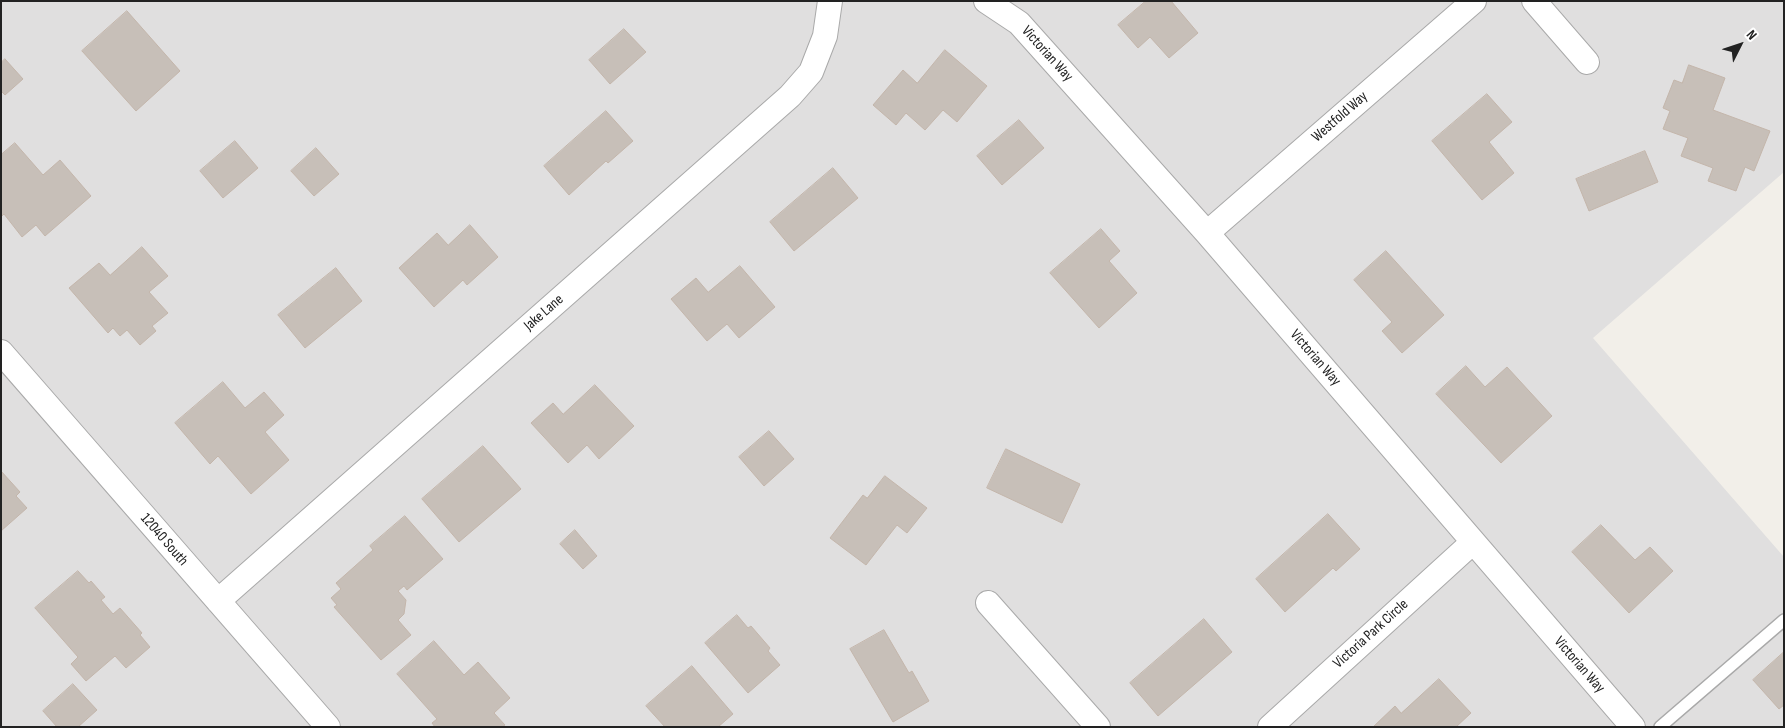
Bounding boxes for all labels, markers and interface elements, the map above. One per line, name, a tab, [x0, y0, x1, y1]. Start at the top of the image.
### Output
north arrow	[1715, 20, 1765, 70]
street label: Victorian Way	[1017, 22, 1077, 86]
text: N	[1743, 26, 1761, 43]
street label: Westfold Way	[1308, 88, 1372, 146]
street label: Jake Lane	[521, 291, 567, 335]
street label: Victorian Way	[1286, 326, 1344, 390]
street label: 12040 South	[136, 510, 192, 570]
street label: Victoria Park Circle	[1330, 596, 1412, 672]
street label: Victorian Way	[1550, 633, 1608, 697]

